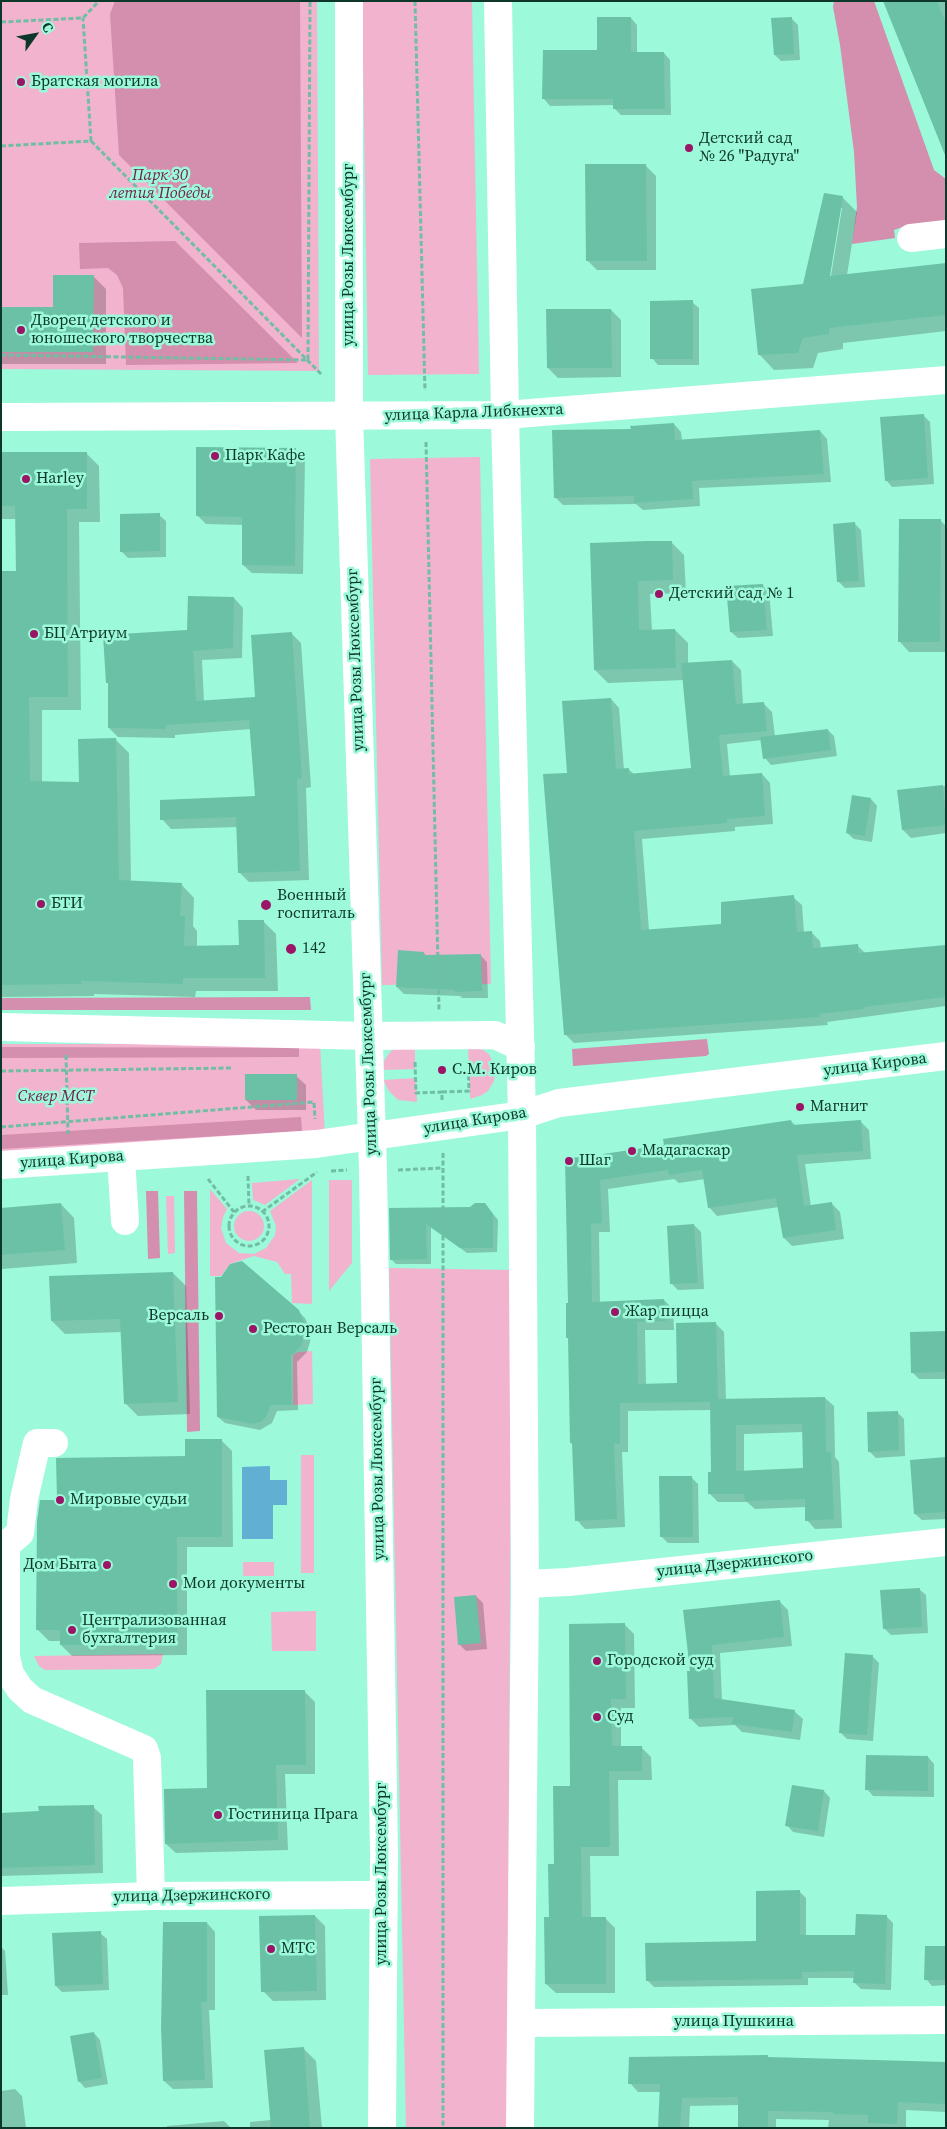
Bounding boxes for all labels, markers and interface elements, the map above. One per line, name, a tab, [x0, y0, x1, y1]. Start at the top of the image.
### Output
north arrow	[10, 10, 60, 60]
text: С	[37, 18, 59, 36]
place label: Братская могила	[31, 72, 158, 92]
marker: Братская могила	[15, 76, 27, 88]
place label: Детский сад № 26 "Радуга"	[699, 129, 799, 167]
marker: Детский сад № 26 "Радуга"	[683, 142, 695, 154]
street label: улица Розы Люксембург	[339, 164, 359, 346]
park label: Парк 30 летия Победы	[109, 166, 211, 204]
place label: Дворец детского и юношеского творчества	[31, 311, 213, 349]
marker: Дворец детского и юношеского творчества	[15, 324, 27, 336]
street label: улица Карла Либкнехта	[384, 400, 564, 426]
place label: Парк Кафе	[225, 446, 305, 466]
marker: Парк Кафе	[209, 450, 221, 462]
place label: Harley	[36, 469, 84, 489]
marker: Harley	[20, 473, 32, 485]
street label: улица Розы Люксембург	[343, 568, 369, 752]
place label: Детский сад № 1	[669, 584, 794, 604]
marker: Детский сад № 1	[653, 588, 665, 600]
place label: БЦ Атриум	[44, 624, 128, 644]
marker: БЦ Атриум	[28, 628, 40, 640]
place label: Военный госпиталь	[277, 886, 355, 924]
place label: БТИ	[51, 894, 83, 914]
marker: БТИ	[35, 898, 47, 910]
marker: Военный госпиталь	[259, 898, 273, 912]
place label: 142	[302, 939, 326, 959]
marker: 142	[284, 942, 298, 956]
street label: улица Розы Люксембург	[356, 972, 382, 1156]
street label: улица Кирова	[822, 1049, 928, 1081]
place label: С.М. Киров	[452, 1060, 537, 1080]
marker: С.М. Киров	[436, 1064, 448, 1076]
park label: Сквер МСТ	[18, 1087, 94, 1107]
place label: Магнит	[810, 1097, 868, 1117]
marker: Магнит	[794, 1101, 806, 1113]
street label: улица Кирова	[422, 1103, 528, 1139]
place label: Мадагаскар	[642, 1141, 730, 1161]
marker: Мадагаскар	[626, 1145, 638, 1157]
street label: улица Кирова	[20, 1147, 124, 1173]
place label: Шаг	[579, 1151, 611, 1171]
marker: Шаг	[563, 1155, 575, 1167]
place label: Жар пицца	[625, 1302, 709, 1322]
place label: Версаль	[148, 1306, 209, 1326]
marker: Жар пицца	[609, 1306, 621, 1318]
marker: Версаль	[213, 1310, 225, 1322]
place label: Ресторан Версаль	[263, 1319, 397, 1339]
marker: Ресторан Версаль	[247, 1323, 259, 1335]
street label: улица Розы Люксембург	[367, 1377, 389, 1561]
place label: Мировые судьи	[70, 1490, 187, 1510]
marker: Мировые судьи	[54, 1494, 66, 1506]
street label: улица Дзержинского	[656, 1546, 814, 1582]
place label: Дом Быта	[23, 1555, 97, 1575]
marker: Дом Быта	[101, 1559, 113, 1571]
place label: Мои документы	[183, 1574, 305, 1594]
marker: Мои документы	[167, 1578, 179, 1590]
place label: Централизованная бухгалтерия	[82, 1611, 227, 1649]
marker: Централизованная бухгалтерия	[66, 1624, 78, 1636]
place label: Городской суд	[607, 1651, 714, 1671]
marker: Городской суд	[591, 1655, 603, 1667]
place label: Суд	[607, 1707, 634, 1727]
marker: Суд	[591, 1711, 603, 1723]
street label: улица Розы Люксембург	[372, 1783, 392, 1965]
place label: Гостиница Прага	[228, 1805, 358, 1825]
marker: Гостиница Прага	[212, 1809, 224, 1821]
street label: улица Дзержинского	[113, 1885, 271, 1907]
place label: МТС	[281, 1939, 315, 1959]
marker: МТС	[265, 1943, 277, 1955]
street label: улица Пушкина	[674, 2012, 794, 2032]

